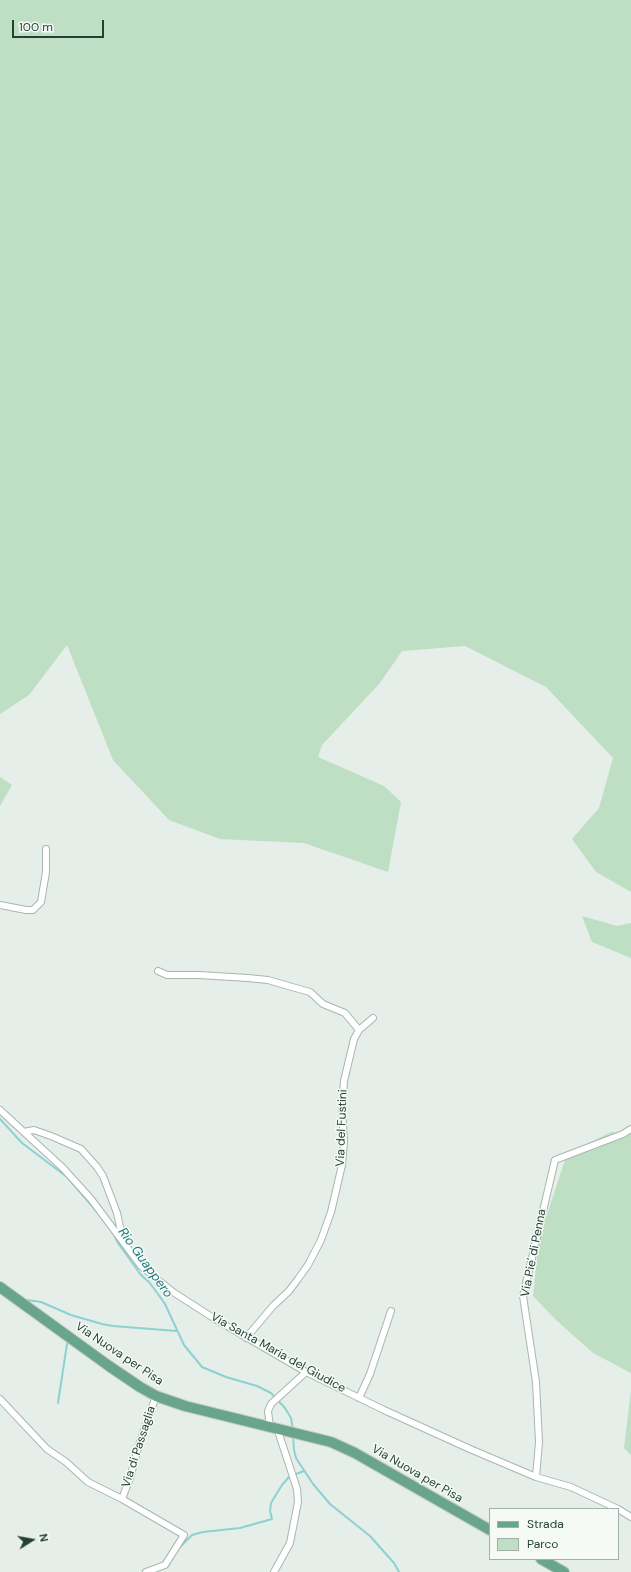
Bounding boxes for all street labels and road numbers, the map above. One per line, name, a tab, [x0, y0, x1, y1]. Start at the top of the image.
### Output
street label: Via del Fustini	[333, 1089, 351, 1167]
street label: Via Pie' di Penna	[518, 1208, 550, 1298]
street label: Via Santa Maria del Giudice	[208, 1310, 348, 1396]
street label: Via Nuova per Pisa	[72, 1319, 166, 1389]
street label: Via di Passaglia	[119, 1404, 159, 1490]
street label: Via Nuova per Pisa	[369, 1442, 465, 1506]

